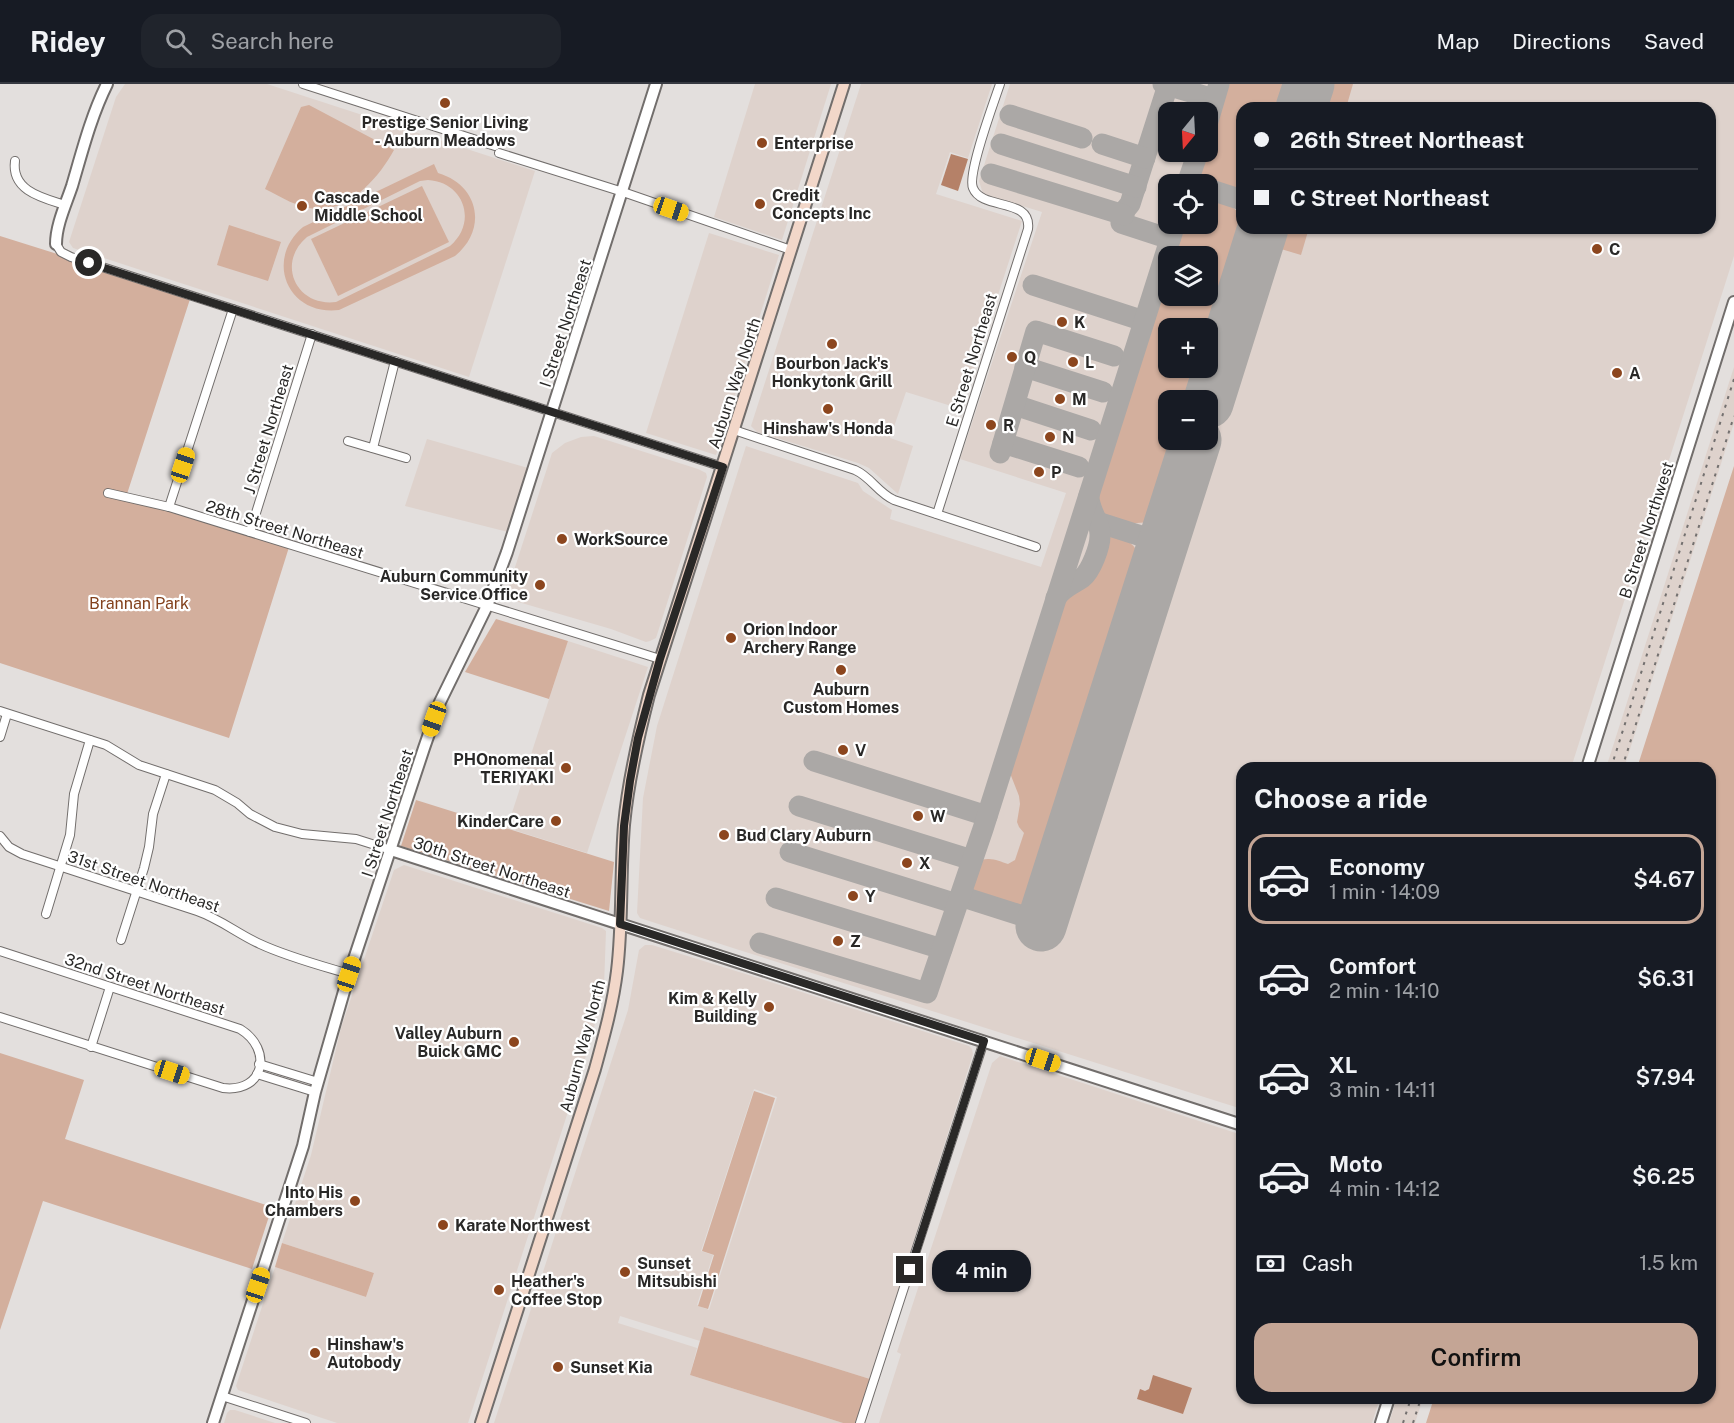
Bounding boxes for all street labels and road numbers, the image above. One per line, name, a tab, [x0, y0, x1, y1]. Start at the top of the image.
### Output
street label: I Street Northeast	[536, 257, 595, 390]
street label: E Street Northeast	[942, 291, 1001, 429]
street label: Auburn Way North	[704, 315, 765, 451]
street label: J Street Northeast	[240, 362, 297, 497]
street label: B Street Northwest	[1615, 459, 1678, 601]
street label: 28th Street Northeast	[204, 496, 366, 563]
street label: I Street Northeast	[358, 747, 417, 880]
street label: 30th Street Northeast	[411, 833, 573, 902]
street label: 31st Street Northeast	[65, 847, 222, 916]
street label: 32nd Street Northeast	[62, 950, 227, 1019]
street label: Auburn Way North	[556, 978, 609, 1115]

